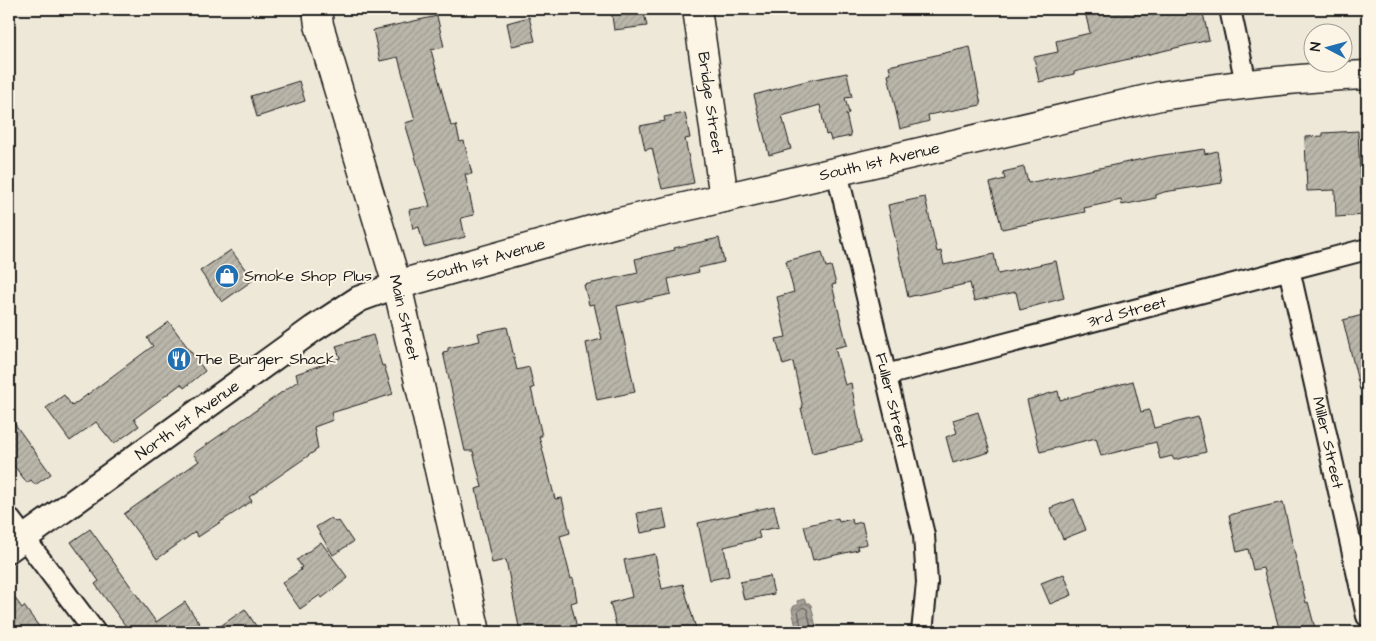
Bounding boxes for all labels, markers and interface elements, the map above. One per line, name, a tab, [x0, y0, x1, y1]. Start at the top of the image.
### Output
north arrow	[1304, 22, 1354, 72]
text: N	[1306, 41, 1326, 52]
street label: Bridge Street	[692, 50, 729, 156]
street label: South 1st Avenue	[817, 137, 942, 186]
street label: South 1st Avenue	[423, 232, 548, 287]
shop icon: Smoke Shop Plus	[214, 263, 240, 289]
place label: Smoke Shop Plus	[244, 265, 372, 287]
street label: Main Street	[383, 272, 425, 363]
street label: 3rd Street	[1085, 291, 1169, 333]
restaurant icon: The Burger Shack	[166, 346, 192, 372]
place label: The Burger Shack	[196, 348, 336, 371]
street label: Fuller Street	[870, 351, 914, 451]
street label: North 1st Avenue	[131, 375, 244, 465]
street label: Miller Street	[1307, 394, 1349, 491]

